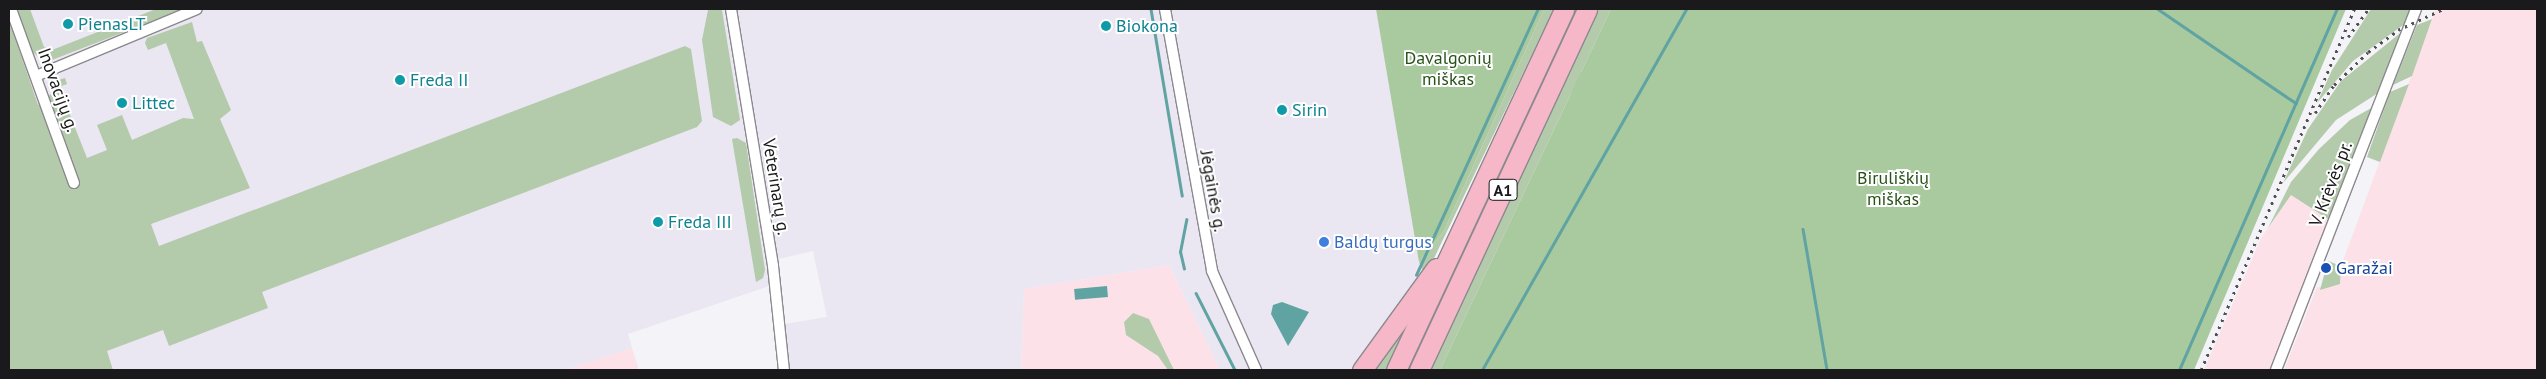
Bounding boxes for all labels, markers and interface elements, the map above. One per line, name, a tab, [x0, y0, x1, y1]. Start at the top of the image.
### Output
place label: PienasLT	[78, 13, 145, 35]
place label: Biokona	[1116, 15, 1178, 37]
marker: PienasLT	[62, 18, 74, 30]
marker: Biokona	[1100, 20, 1112, 32]
street label: Inovacijų g.	[33, 45, 83, 135]
park label: Davalgonių miškas	[1404, 48, 1492, 90]
place label: Freda II	[410, 69, 468, 91]
marker: Freda II	[394, 74, 406, 86]
place label: Littec	[132, 92, 175, 114]
marker: Littec	[116, 97, 128, 109]
place label: Sirin	[1292, 99, 1327, 121]
marker: Sirin	[1276, 104, 1288, 116]
street label: Veterinarų g.	[758, 137, 794, 237]
street label: V. Krėvės pr.	[2305, 138, 2357, 230]
street label: Jėgainės g.	[1195, 149, 1231, 233]
park label: Biruliškių miškas	[1857, 168, 1929, 210]
road number: A1	[1488, 176, 1518, 204]
place label: Freda III	[668, 211, 732, 233]
marker: Freda III	[652, 216, 664, 228]
place label: Baldų turgus	[1334, 231, 1432, 253]
marker: Baldų turgus	[1318, 236, 1330, 248]
place label: Garažai	[2336, 257, 2393, 279]
marker: Garažai	[2320, 262, 2332, 274]

